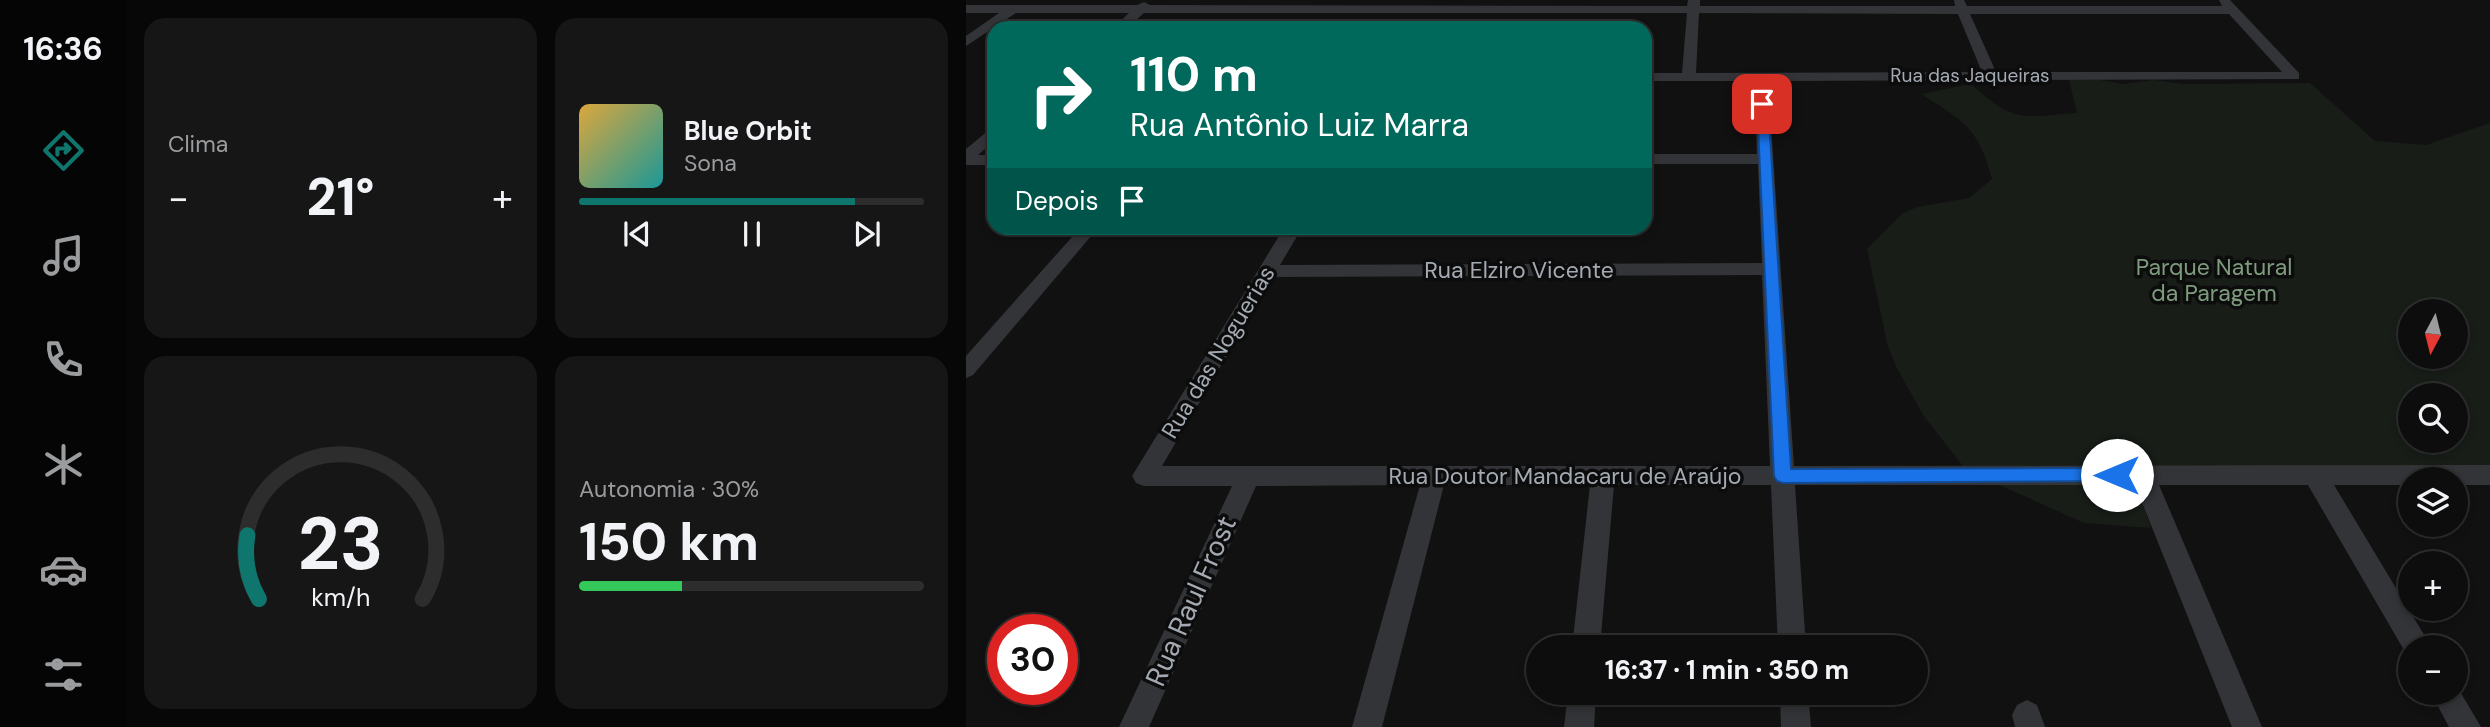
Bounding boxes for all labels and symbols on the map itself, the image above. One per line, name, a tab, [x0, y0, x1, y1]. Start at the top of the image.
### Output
street label: Rua das Jaqueiras	[1890, 63, 2050, 88]
pin	[1732, 74, 1792, 134]
park label: Parque Natural da Paragem	[2136, 252, 2292, 308]
street label: Rua Elziro Vicente	[1424, 255, 1614, 285]
street label: Rua das Noguerias	[1155, 260, 1281, 444]
north arrow	[2398, 299, 2468, 369]
position arrow	[2080, 438, 2154, 512]
street label: Rua Doutor Mandacaru de Araújo	[1389, 461, 1741, 491]
street label: Rua Raul Frost	[1137, 510, 1245, 692]
speed limit sign: 30	[987, 614, 1078, 705]

